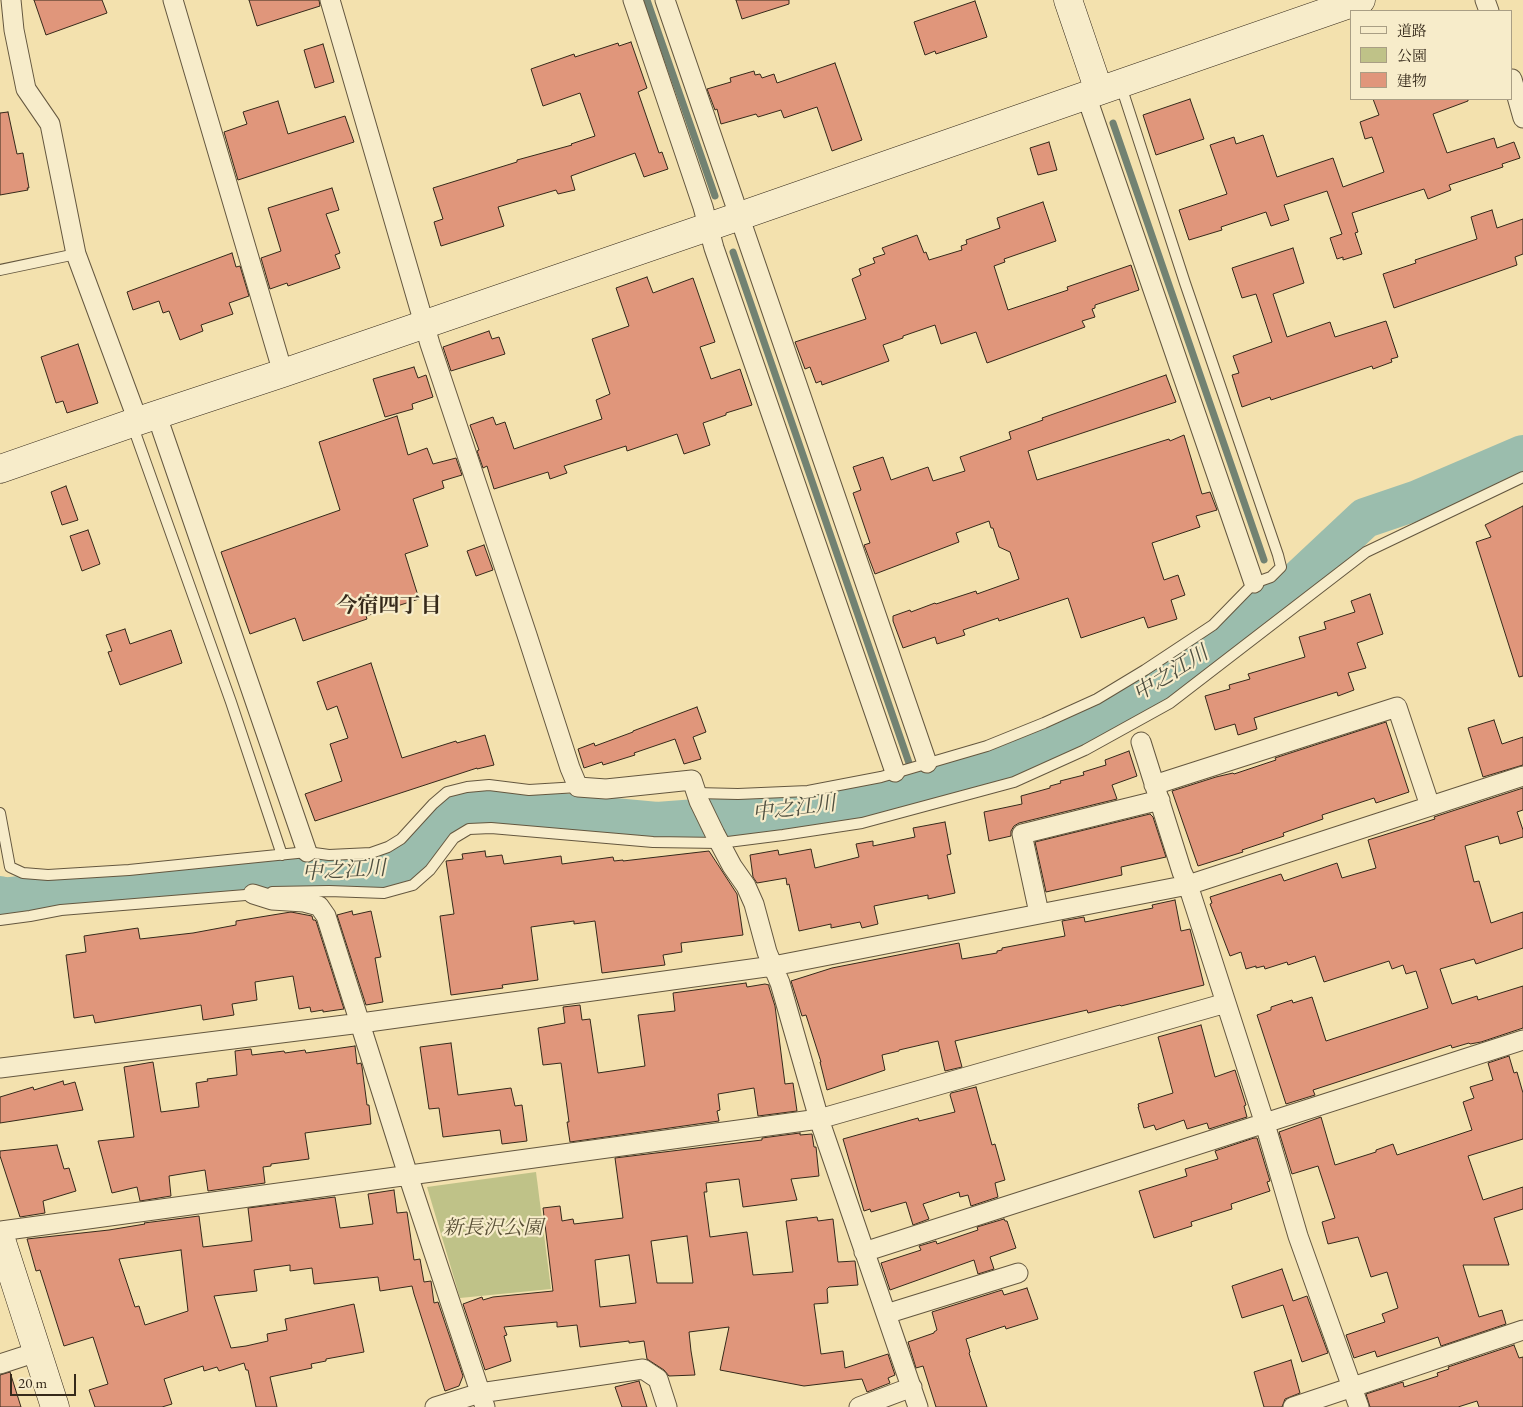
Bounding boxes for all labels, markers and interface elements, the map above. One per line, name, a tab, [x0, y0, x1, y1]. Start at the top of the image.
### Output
legend	[1350, 10, 1513, 100]
text: 道路	[1397, 21, 1427, 40]
text: 公園	[1397, 46, 1427, 65]
text: 建物	[1397, 71, 1427, 90]
district label: 今宿四丁目	[337, 593, 441, 619]
water label: 中之江川	[1129, 641, 1213, 707]
water label: 中之江川	[751, 791, 837, 827]
water label: 中之江川	[301, 856, 387, 886]
park label: 新長沢公園	[443, 1217, 543, 1241]
scale bar	[12, 1364, 79, 1396]
text: 20 m	[18, 1373, 47, 1392]

